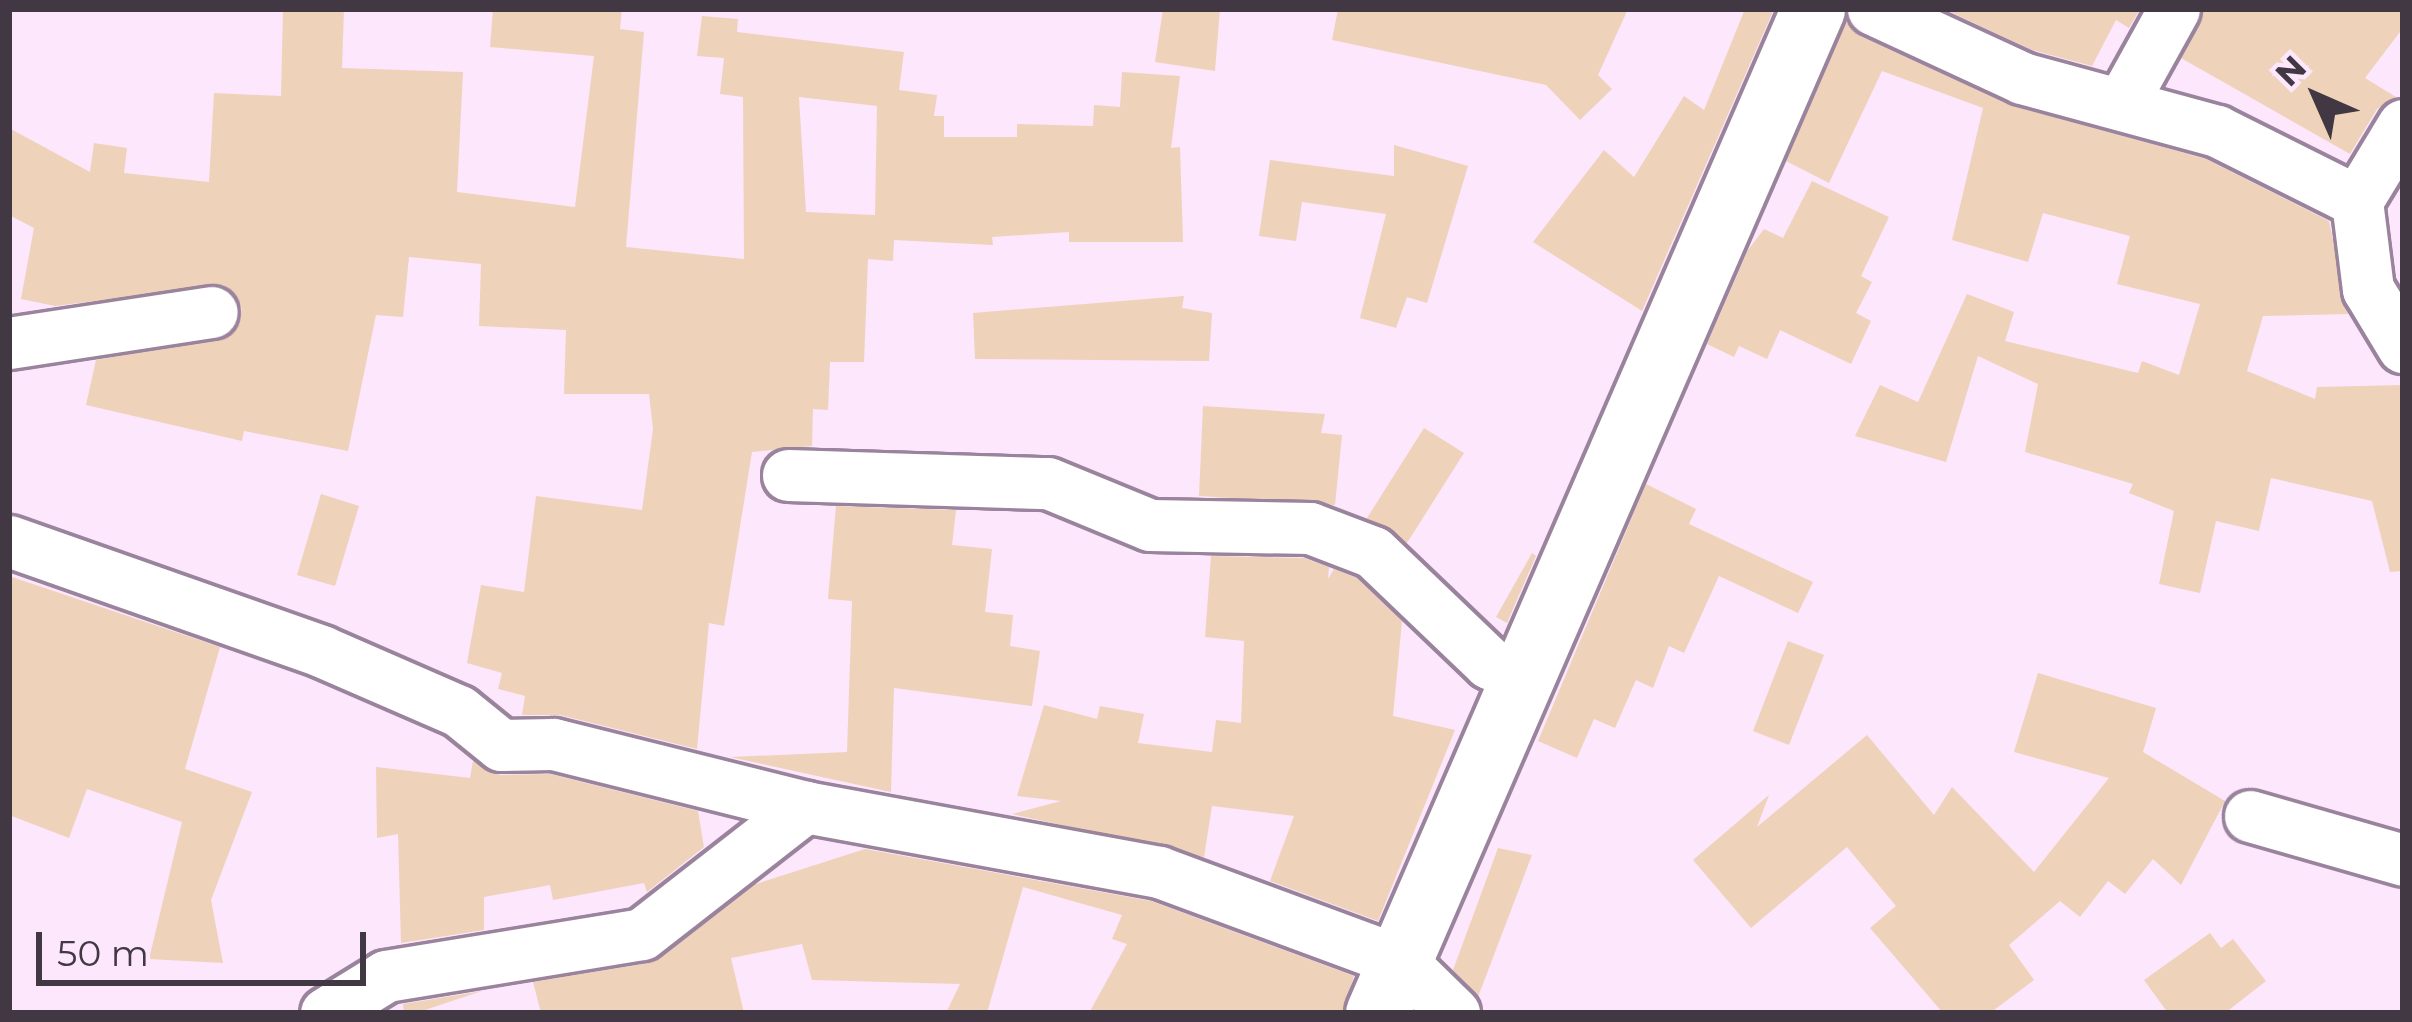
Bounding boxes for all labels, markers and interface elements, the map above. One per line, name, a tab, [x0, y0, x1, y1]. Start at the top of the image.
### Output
north arrow	[2256, 36, 2376, 156]
text: N	[2267, 47, 2314, 94]
scale bar	[42, 908, 372, 982]
text: 50 m	[57, 931, 149, 975]

